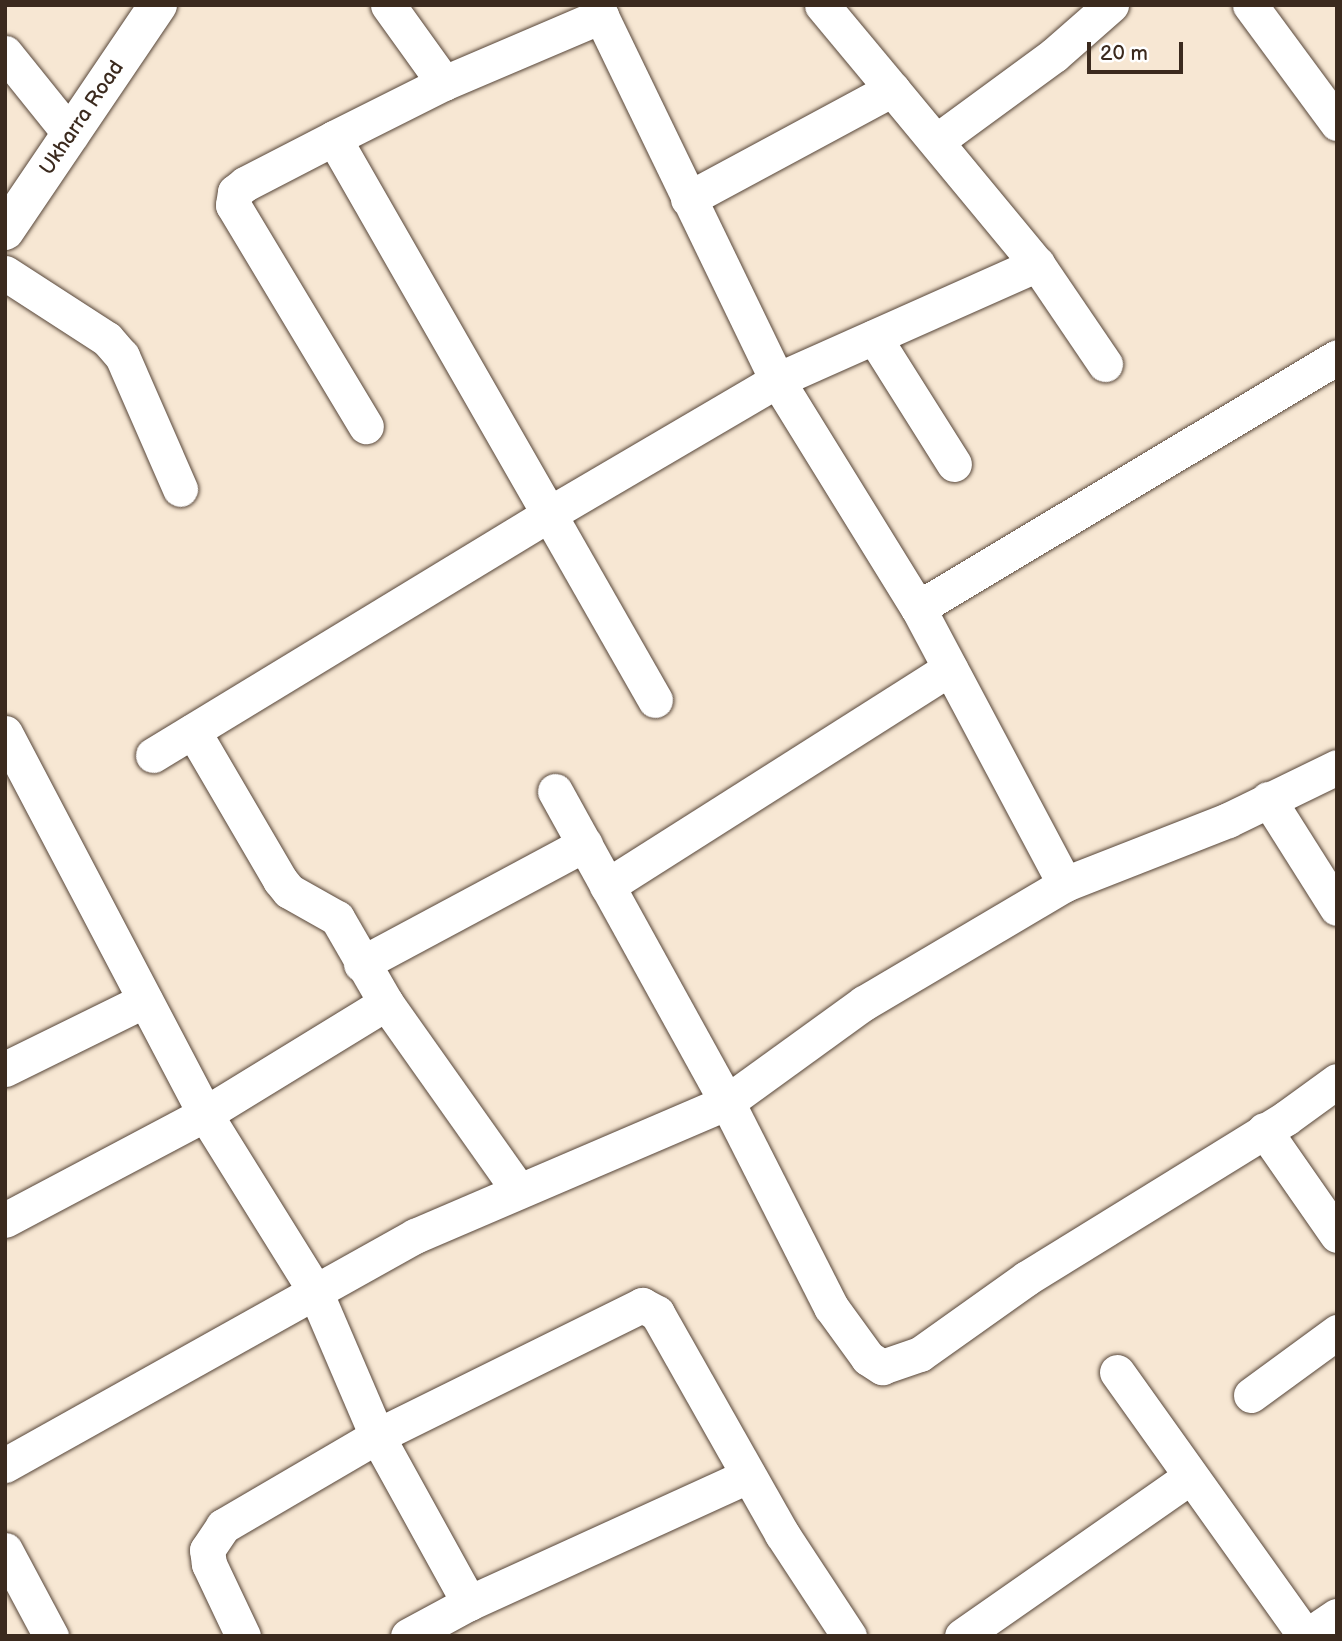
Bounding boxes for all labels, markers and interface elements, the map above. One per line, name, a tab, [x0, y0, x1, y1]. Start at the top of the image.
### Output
scale bar	[1090, 28, 1186, 72]
text: 20 m	[1100, 41, 1148, 66]
street label: Ukharra Road	[35, 56, 129, 180]

